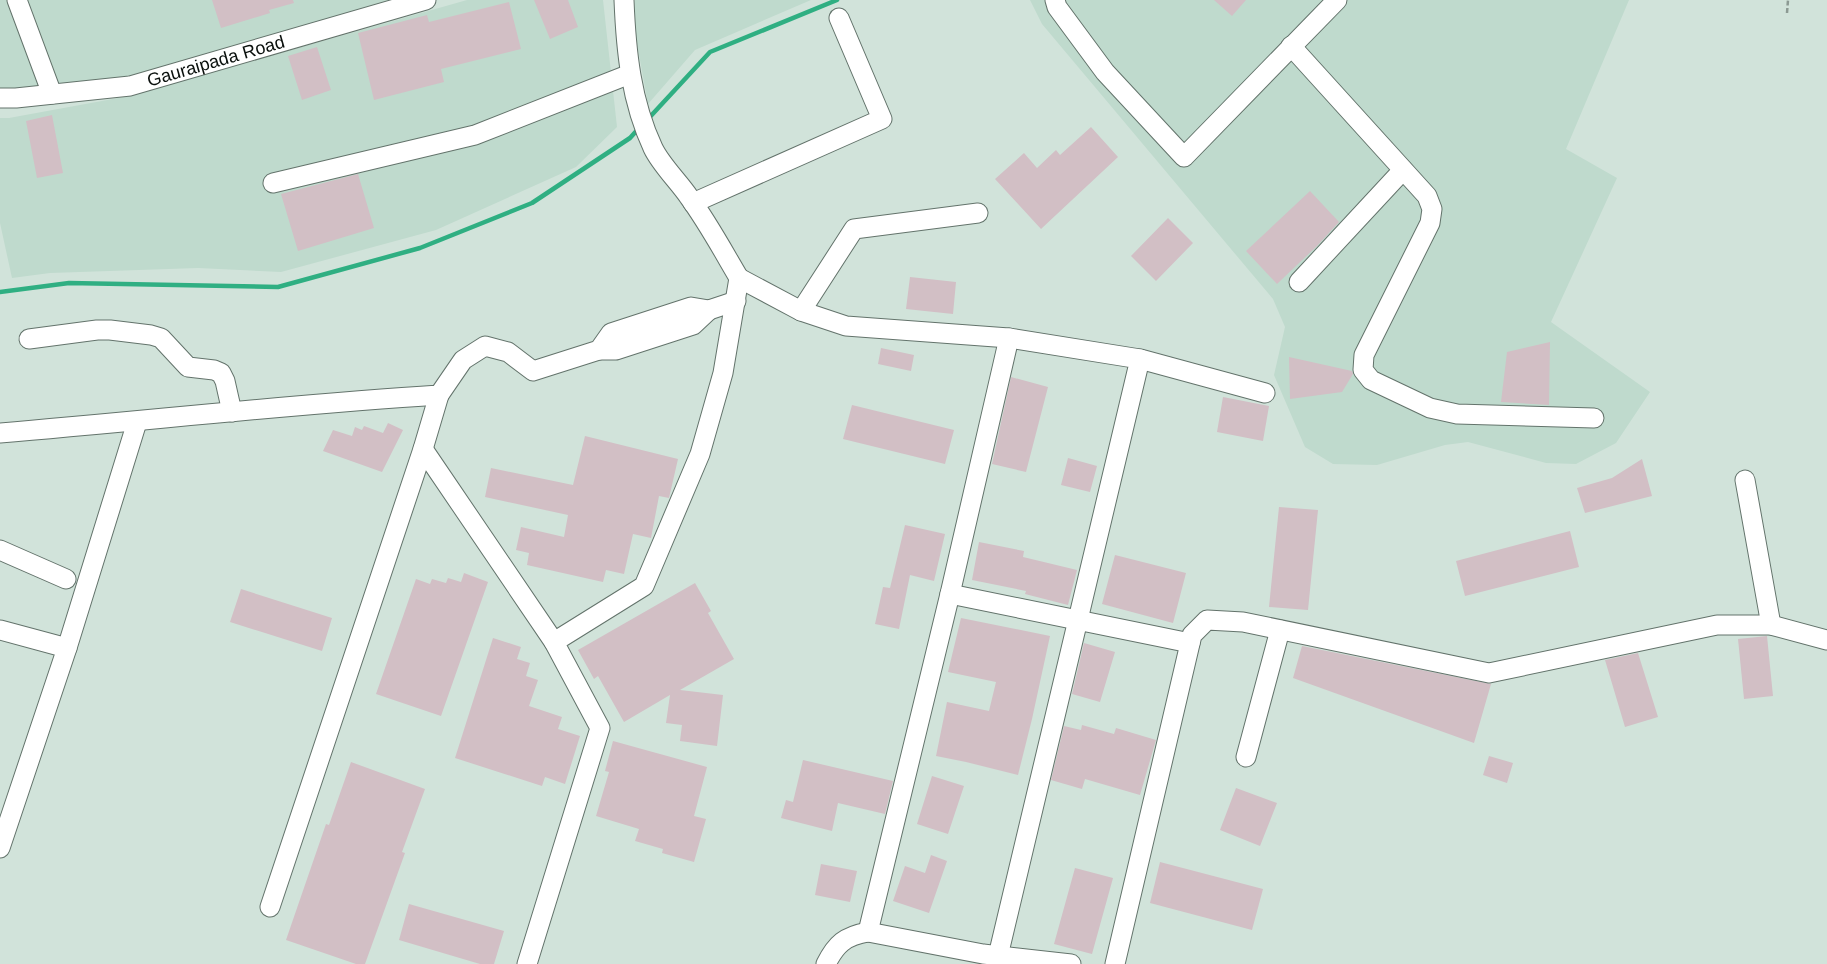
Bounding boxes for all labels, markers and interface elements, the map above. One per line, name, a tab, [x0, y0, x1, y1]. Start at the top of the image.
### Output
street label: Gauraipada Road	[145, 32, 287, 91]

